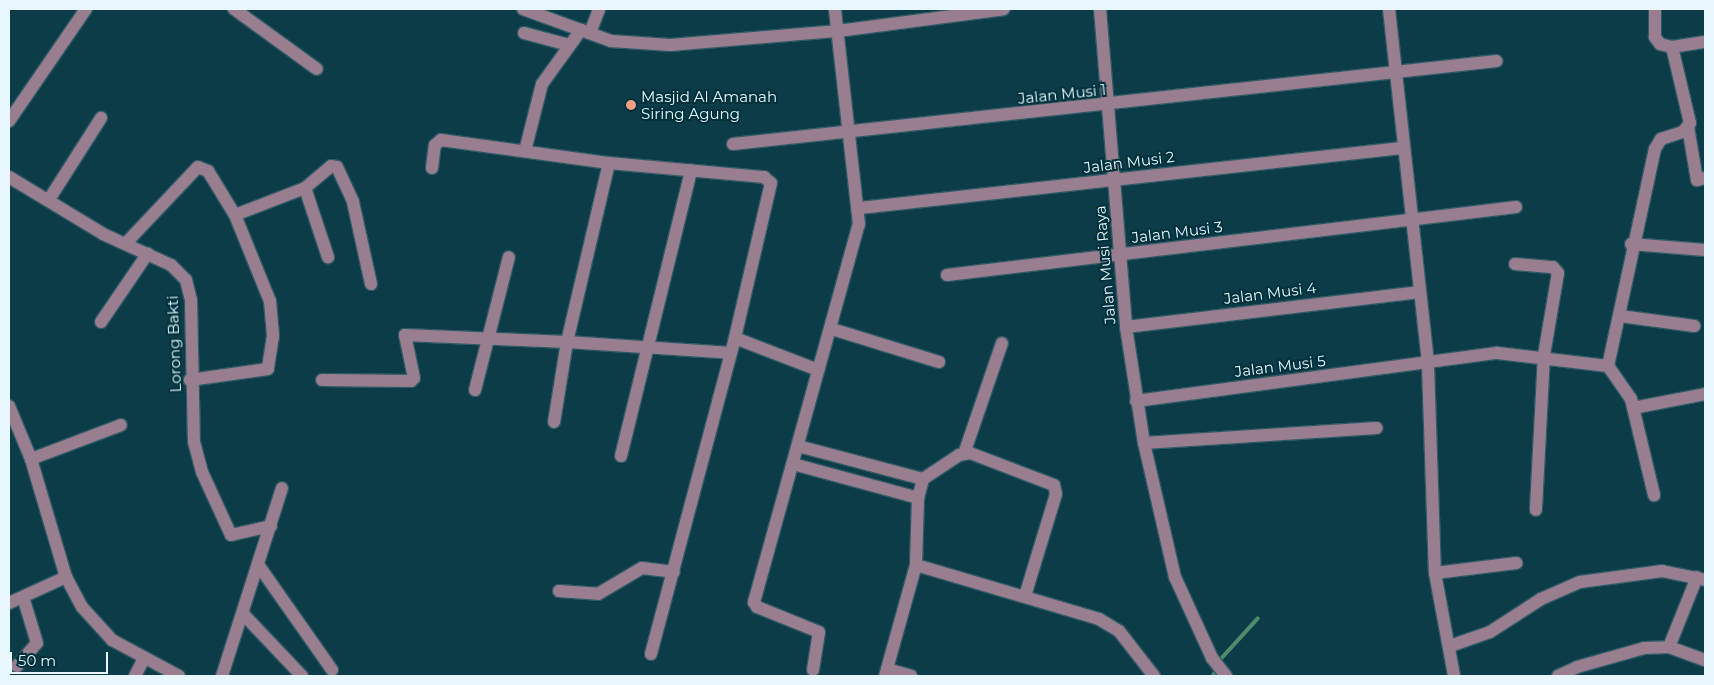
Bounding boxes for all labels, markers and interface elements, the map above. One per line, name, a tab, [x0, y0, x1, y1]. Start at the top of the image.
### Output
street label: Jalan Musi 1	[1017, 80, 1107, 108]
place label: Masjid Al Amanah Siring Agung	[641, 87, 777, 122]
marker: Masjid Al Amanah Siring Agung	[625, 99, 637, 111]
street label: Jalan Musi 2	[1082, 147, 1176, 177]
street label: Jalan Musi Raya	[1091, 205, 1119, 325]
street label: Jalan Musi 3	[1131, 217, 1223, 247]
street label: Jalan Musi 4	[1223, 278, 1317, 308]
street label: Lorong Bakti	[163, 295, 185, 393]
street label: Jalan Musi 5	[1233, 351, 1327, 381]
scale bar	[12, 642, 110, 674]
text: 50 m	[18, 651, 56, 670]

